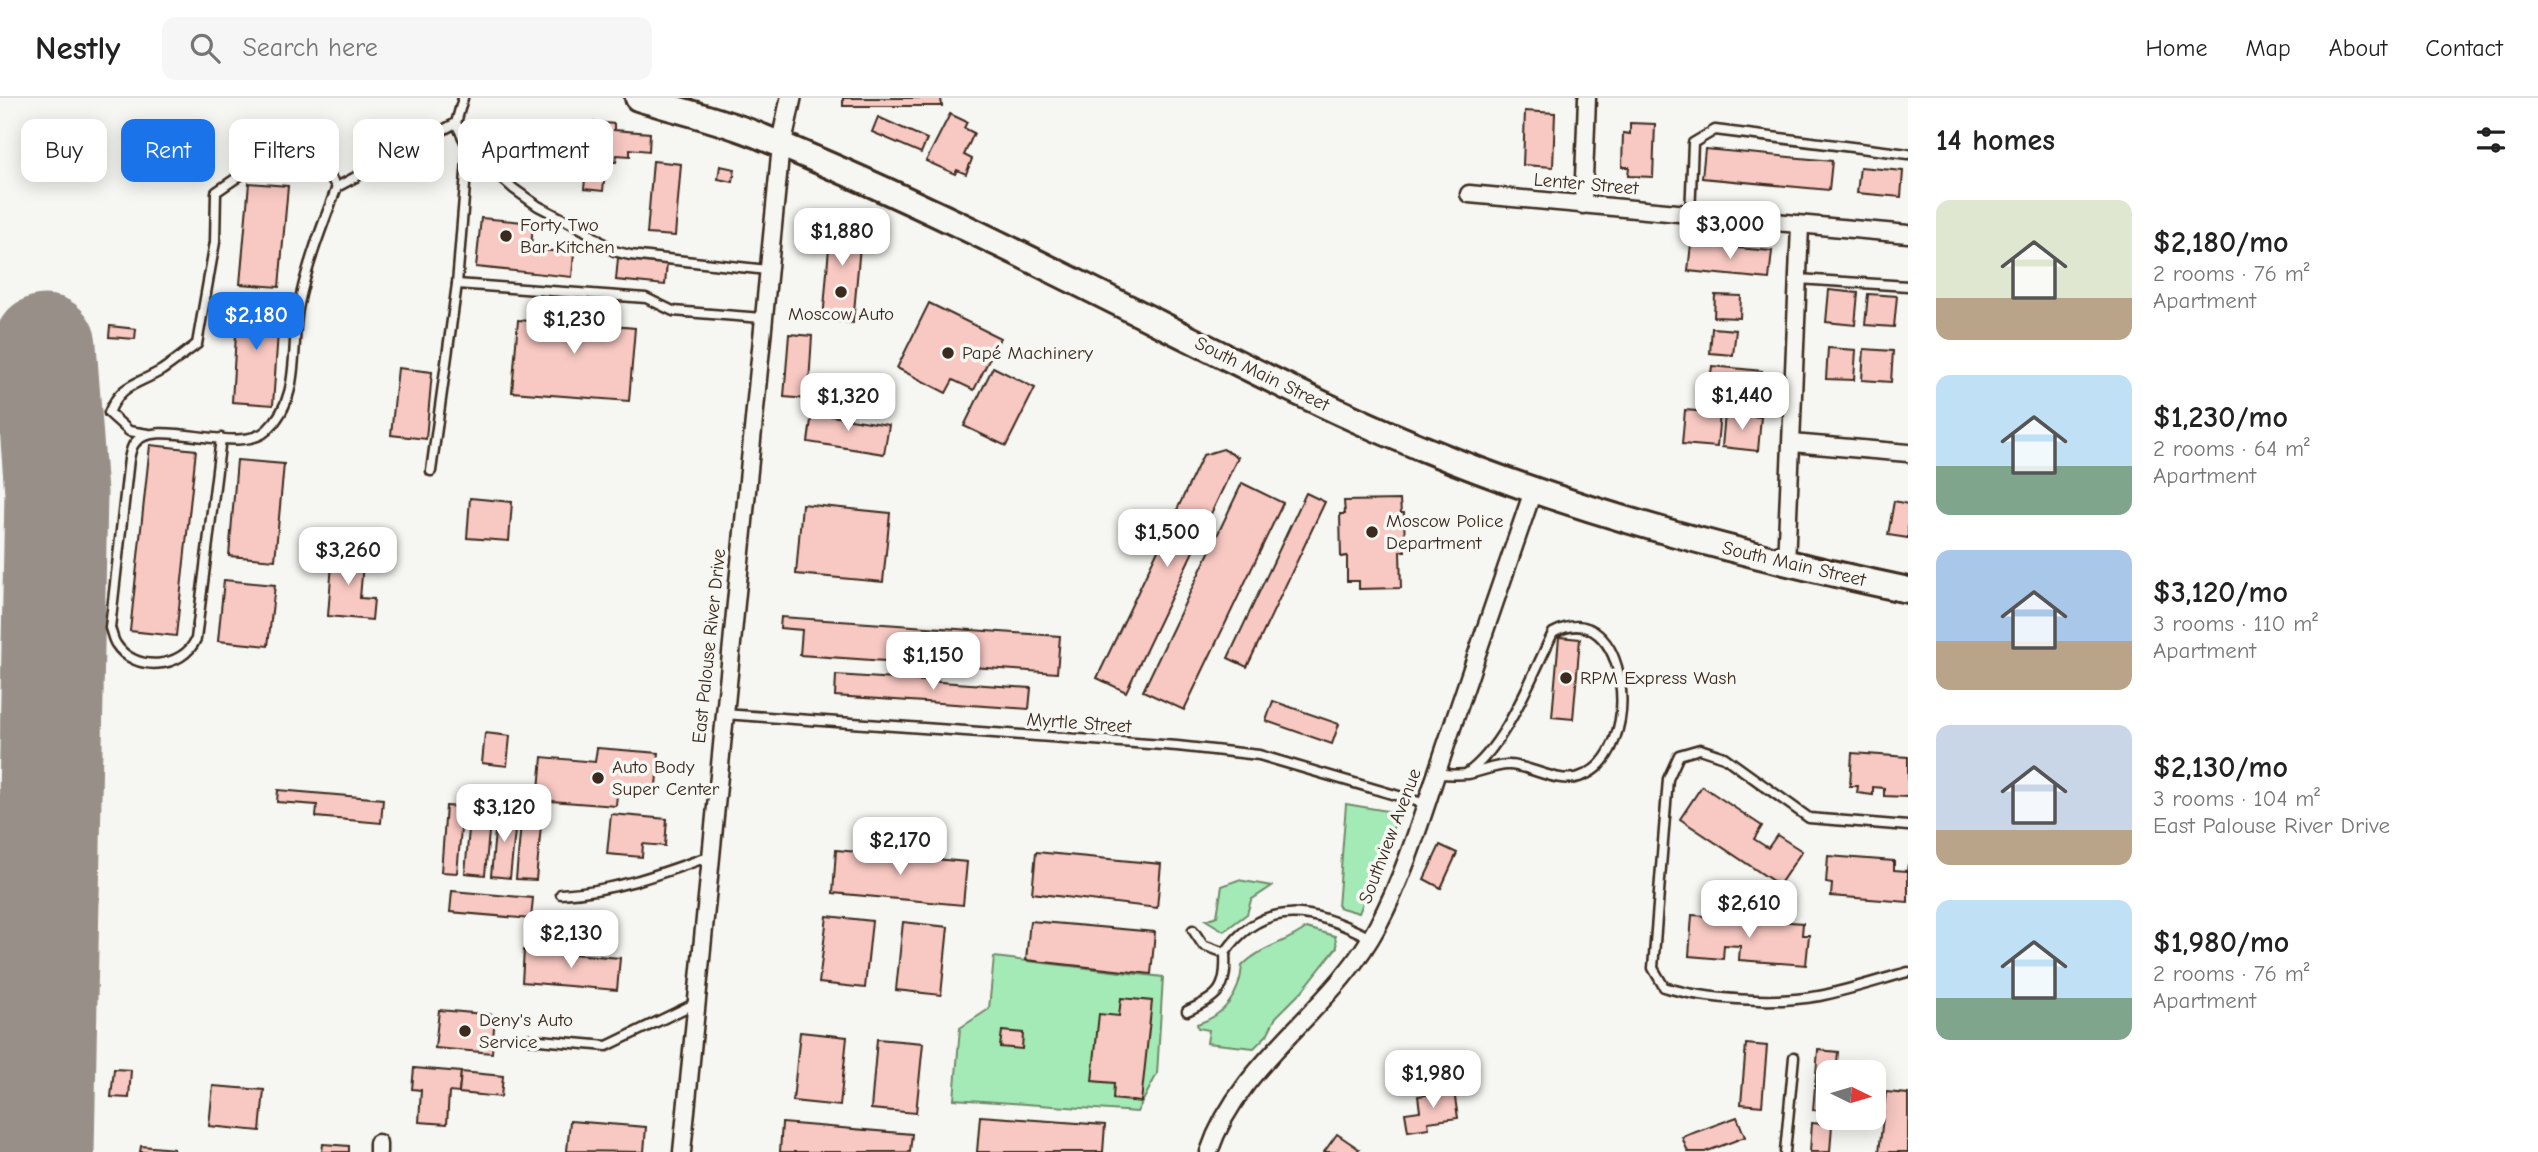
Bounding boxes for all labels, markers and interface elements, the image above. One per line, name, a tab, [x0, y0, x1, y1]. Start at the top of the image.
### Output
search box	[162, 17, 652, 80]
text: Nestly	[35, 29, 120, 67]
icon: search	[186, 29, 224, 67]
text: Search here	[242, 33, 378, 63]
text: Home	[2146, 34, 2207, 62]
text: Map	[2245, 34, 2291, 62]
text: About	[2329, 34, 2387, 62]
text: Contact	[2425, 34, 2503, 62]
chip: Buy	[21, 119, 107, 182]
chip: Rent	[121, 119, 215, 182]
chip: Filters	[229, 119, 339, 182]
chip: New	[353, 119, 444, 182]
chip: Apartment	[458, 119, 613, 182]
icon: filters	[2472, 121, 2510, 159]
text: 14 homes	[1936, 123, 2055, 158]
street label: Lenter Street	[1533, 168, 1640, 200]
pin: $3,000	[1673, 202, 1787, 261]
pin: $1,880	[785, 208, 899, 268]
text: $3,000	[1695, 210, 1765, 237]
place label: Forty Two Bar Kitchen	[520, 214, 615, 258]
text: $1,880	[810, 217, 874, 244]
text: $2,180/mo	[2153, 225, 2289, 260]
marker: Forty Two Bar Kitchen	[498, 228, 514, 244]
icon: home	[1992, 228, 2076, 312]
text: 2 rooms · 76 m²	[2153, 260, 2309, 287]
marker: Moscow Auto	[833, 284, 849, 300]
text: Apartment	[2153, 287, 2256, 314]
pin: $2,180	[199, 292, 313, 352]
pin: $1,230	[517, 296, 631, 356]
text: $2,180	[224, 301, 288, 328]
place label: Moscow Auto	[788, 303, 894, 325]
text: $1,230	[542, 305, 606, 332]
street label: South Main Street	[1191, 332, 1333, 416]
place label: Papé Machinery	[962, 342, 1094, 364]
marker: Papé Machinery	[940, 345, 956, 361]
pin: $1,440	[1685, 372, 1799, 432]
pin: $1,320	[791, 374, 905, 433]
text: $1,440	[1711, 381, 1773, 408]
text: $1,320	[816, 382, 880, 409]
text: $1,230/mo	[2153, 400, 2288, 435]
icon: home	[1992, 403, 2076, 487]
text: 2 rooms · 64 m²	[2153, 435, 2310, 462]
text: Apartment	[2153, 462, 2256, 489]
pin: $1,500	[1110, 510, 1224, 569]
place label: Moscow Police Department	[1386, 510, 1504, 554]
text: $1,500	[1134, 518, 1200, 545]
marker: Moscow Police Department	[1364, 524, 1380, 540]
pin: $3,260	[291, 528, 405, 587]
text: $3,260	[315, 536, 381, 563]
street label: South Main Street	[1720, 537, 1868, 591]
street label: East Palouse River Drive	[688, 548, 730, 744]
text: $3,120/mo	[2153, 575, 2288, 610]
icon: home	[1992, 578, 2076, 662]
text: 3 rooms · 110 m²	[2153, 610, 2318, 637]
pin: $1,150	[876, 632, 990, 692]
text: Apartment	[2153, 637, 2256, 664]
text: $1,150	[902, 641, 964, 668]
place label: RPM Express Wash	[1580, 667, 1737, 689]
marker: RPM Express Wash	[1558, 670, 1574, 686]
street label: Myrtle Street	[1026, 708, 1133, 738]
text: $2,130/mo	[2153, 750, 2288, 785]
icon: home	[1992, 753, 2076, 837]
place label: Auto Body Super Center	[612, 756, 720, 800]
street label: Southview Avenue	[1354, 765, 1426, 907]
marker: Auto Body Super Center	[590, 770, 606, 786]
pin: $3,120	[447, 784, 561, 844]
text: 3 rooms · 104 m²	[2153, 785, 2320, 812]
text: $3,120	[472, 793, 536, 820]
text: East Palouse River Drive	[2153, 812, 2390, 839]
pin: $2,170	[843, 818, 957, 877]
text: $2,170	[869, 826, 931, 853]
pin: $2,610	[1692, 880, 1806, 940]
text: $2,610	[1717, 889, 1781, 916]
pin: $2,130	[514, 910, 628, 970]
text: $2,130	[539, 919, 603, 946]
text: $1,980/mo	[2153, 925, 2289, 960]
icon: home	[1992, 928, 2076, 1012]
text: 2 rooms · 76 m²	[2153, 960, 2309, 987]
text: Apartment	[2153, 987, 2256, 1014]
place label: Deny's Auto Service	[479, 1009, 573, 1053]
marker: Deny's Auto Service	[457, 1023, 473, 1039]
pin: $1,980	[1376, 1051, 1490, 1110]
text: $1,980	[1401, 1059, 1465, 1086]
north arrow	[1816, 1060, 1886, 1130]
map controls	[1816, 1060, 1886, 1130]

